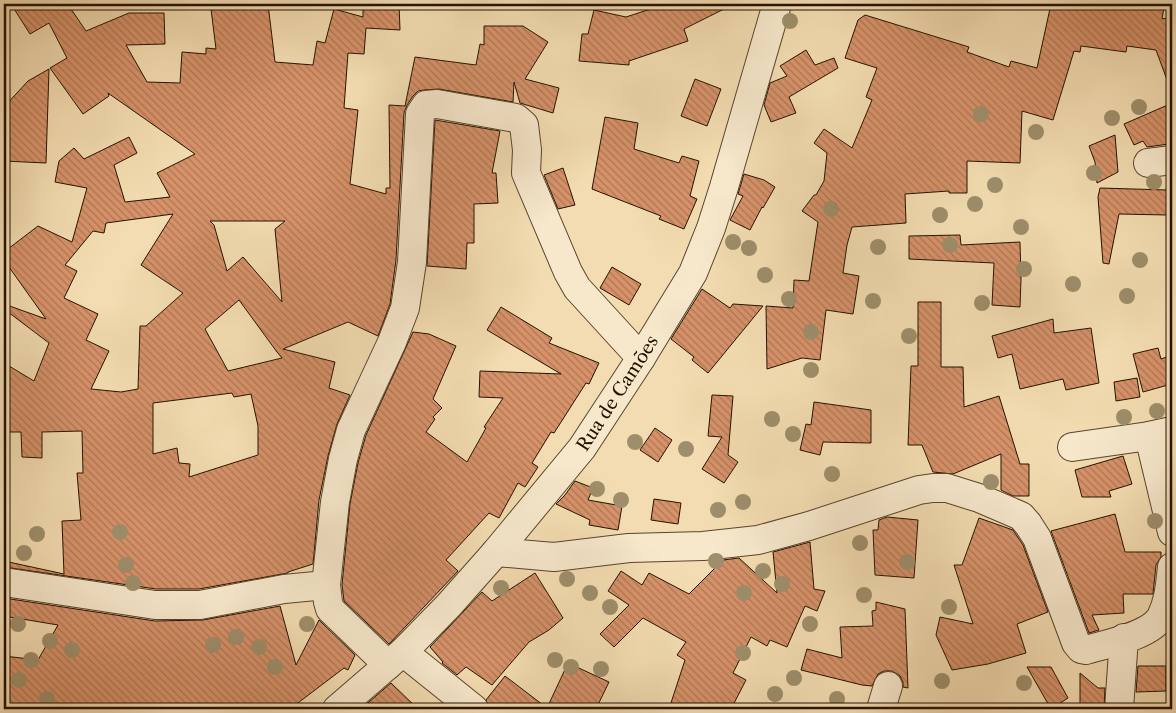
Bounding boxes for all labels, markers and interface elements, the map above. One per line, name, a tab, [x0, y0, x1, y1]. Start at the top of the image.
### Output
street label: Rua de Camões	[572, 332, 663, 455]

